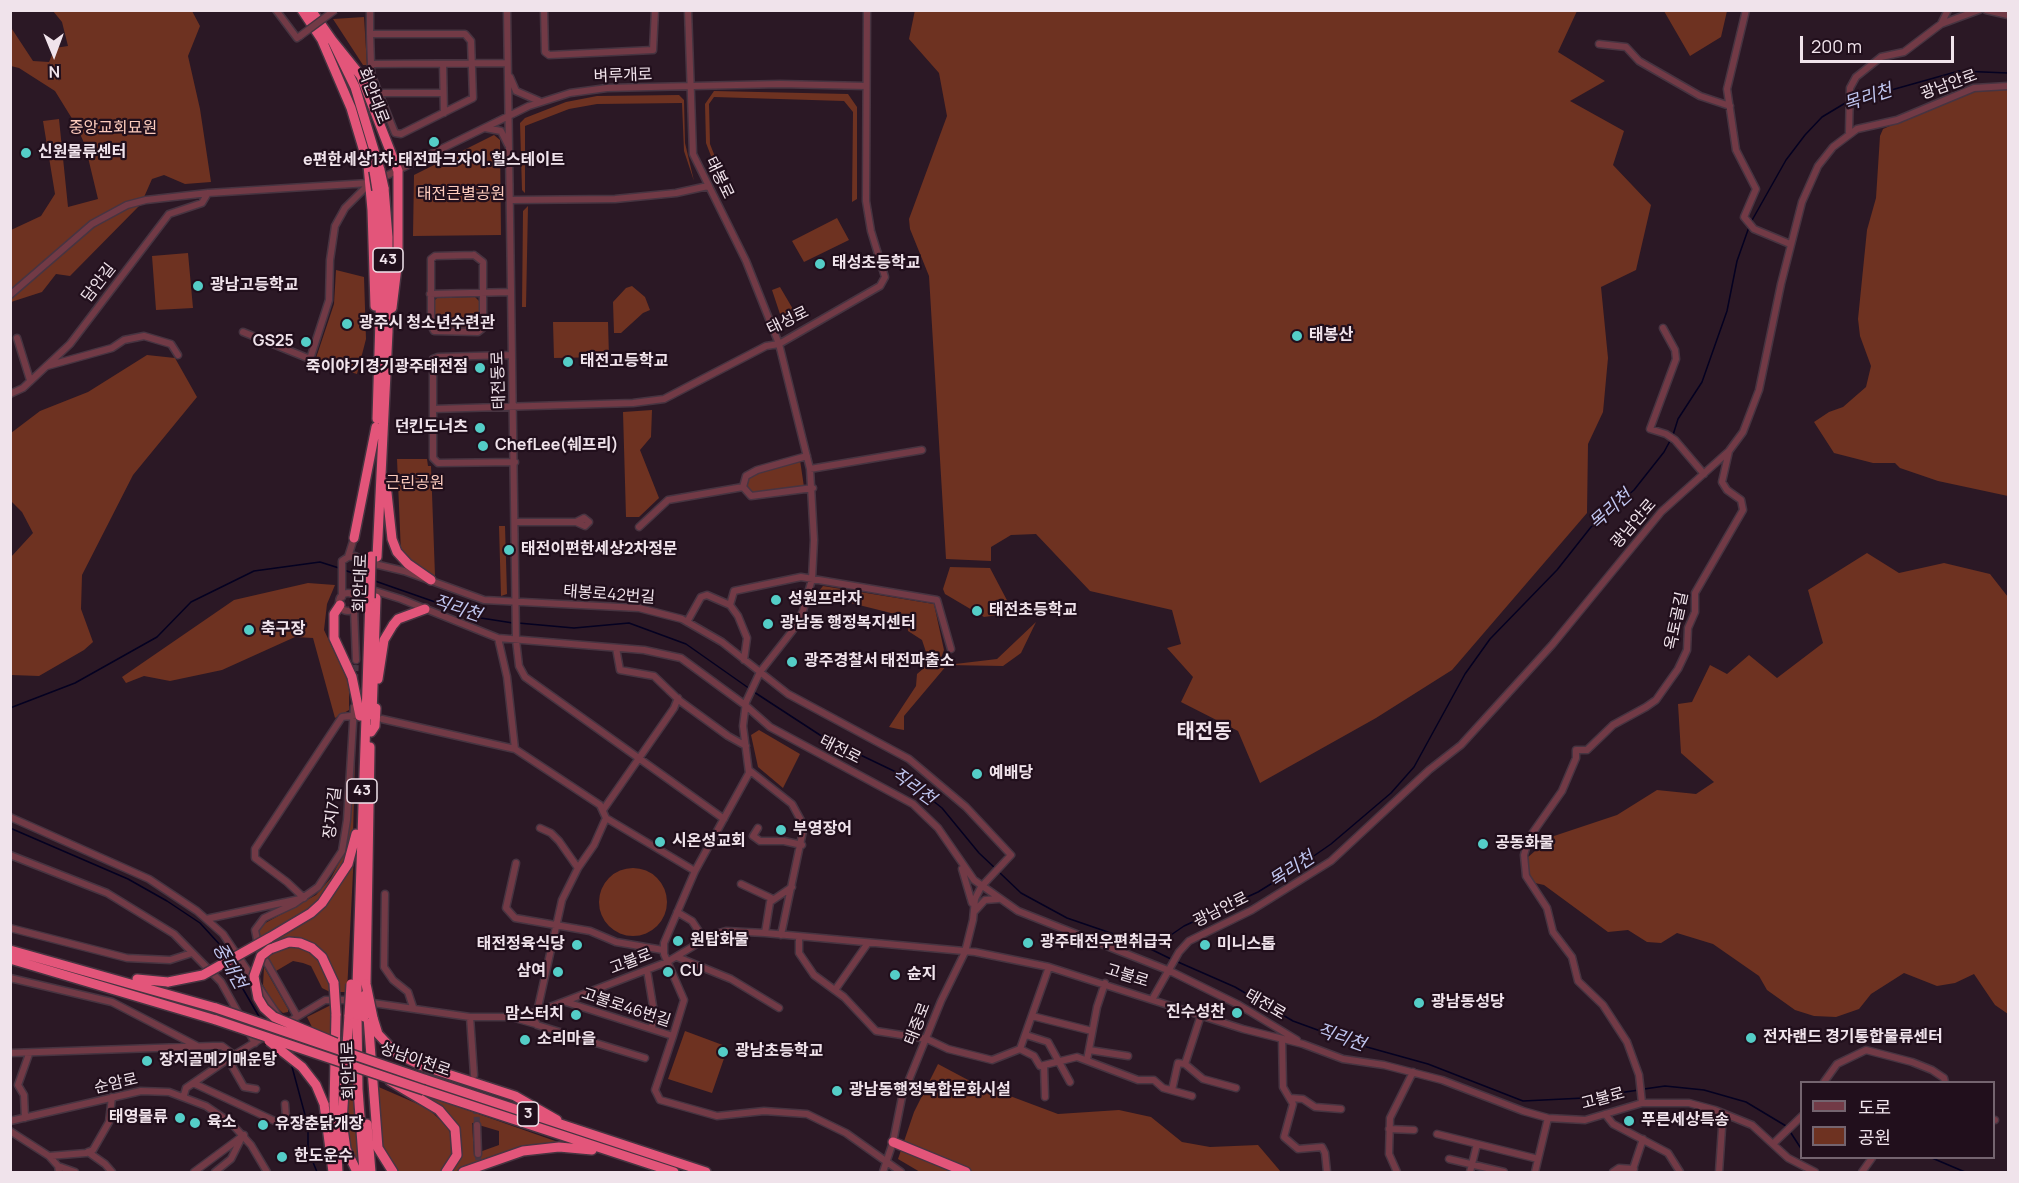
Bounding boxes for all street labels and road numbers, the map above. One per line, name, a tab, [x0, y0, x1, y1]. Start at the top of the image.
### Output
street label: 회안대로	[353, 65, 393, 127]
street label: 벼루개로	[593, 65, 653, 87]
street label: 광남안로	[1918, 66, 1980, 104]
street label: 태봉로	[701, 154, 737, 202]
road number: 43	[373, 248, 403, 272]
street label: 담안길	[78, 260, 120, 306]
street label: 태성로	[764, 303, 812, 339]
street label: 태전동로	[488, 350, 510, 410]
street label: 광남안로	[1607, 495, 1661, 553]
street label: 회안대로	[350, 553, 372, 613]
street label: 태봉로42번길	[562, 582, 656, 608]
street label: 옥토골길	[1661, 590, 1693, 652]
street label: 태전로	[816, 731, 864, 769]
road number: 43	[347, 779, 377, 803]
street label: 장지7길	[320, 786, 346, 840]
street label: 광남안로	[1190, 888, 1252, 932]
street label: 고불로	[607, 945, 655, 979]
street label: 고불로	[1103, 960, 1151, 992]
street label: 고불로46번길	[579, 985, 673, 1031]
street label: 태전로	[1241, 986, 1289, 1024]
street label: 태중로	[901, 1000, 935, 1048]
street label: 성남이천로	[377, 1039, 453, 1081]
street label: 회안대로	[338, 1040, 360, 1100]
street label: 순암로	[92, 1070, 140, 1098]
street label: 고불로	[1579, 1084, 1627, 1114]
road number: 3	[518, 1102, 538, 1126]

